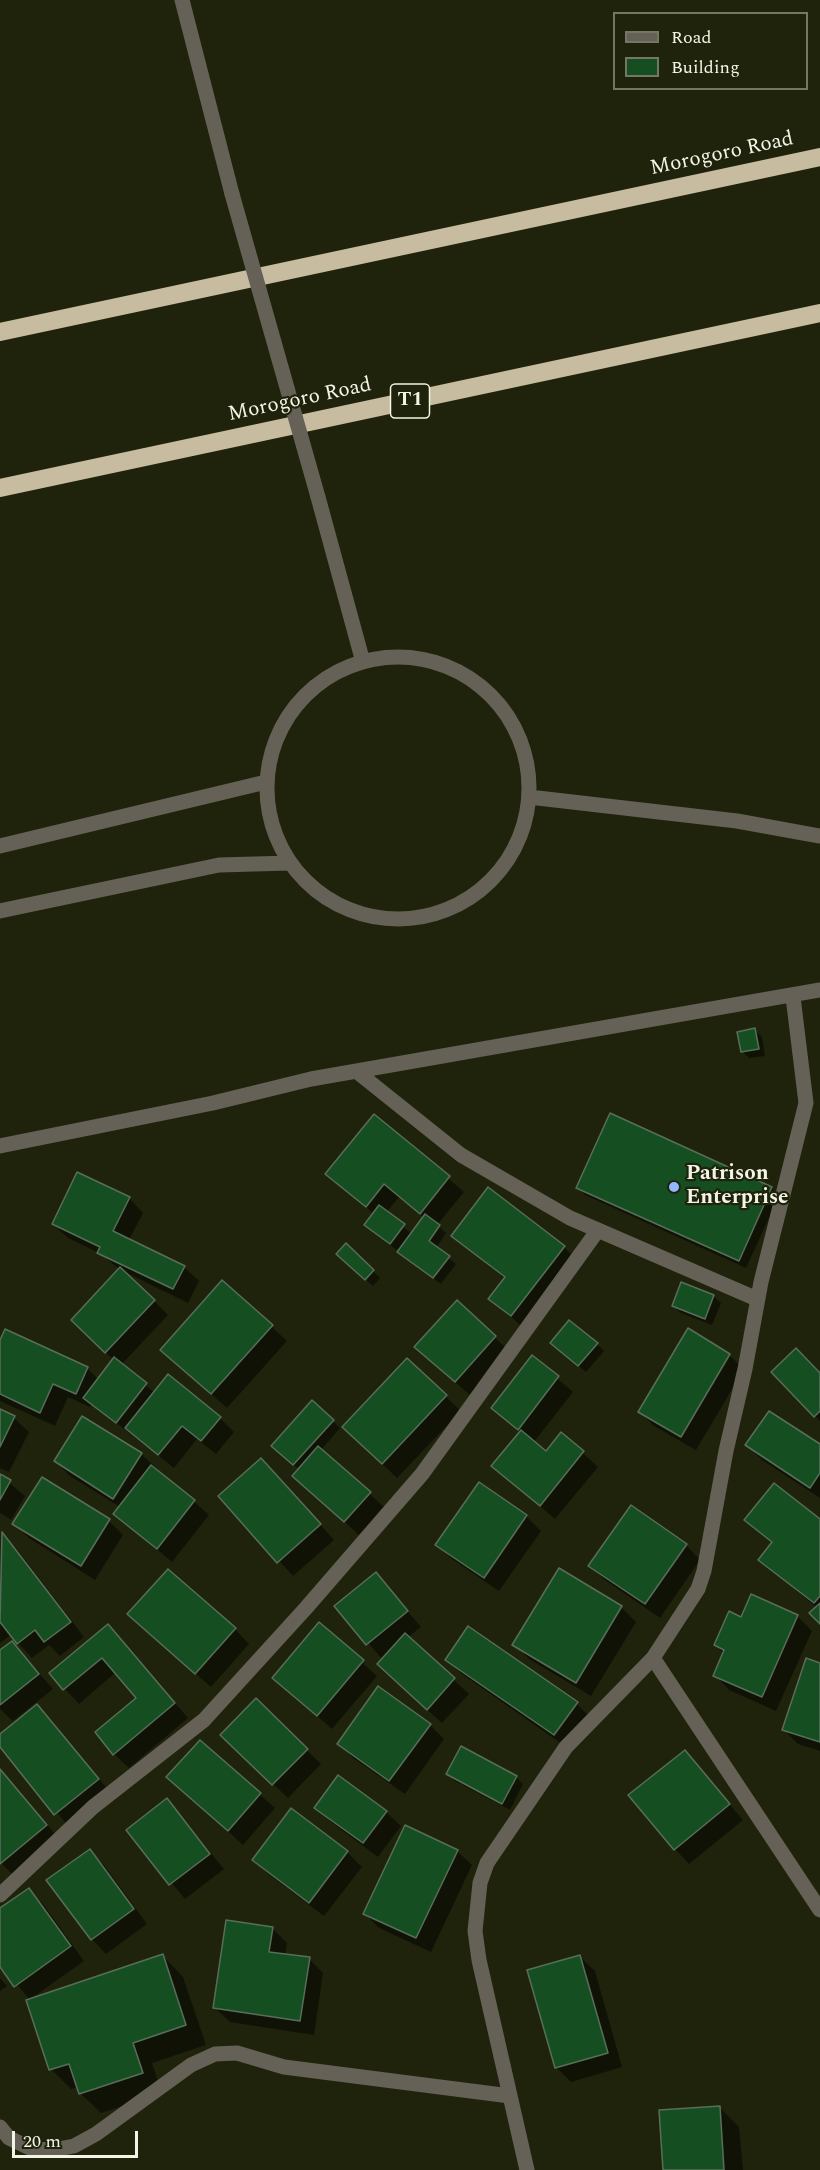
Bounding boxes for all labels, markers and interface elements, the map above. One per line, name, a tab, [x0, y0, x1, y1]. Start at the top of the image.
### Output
legend	[613, 12, 808, 90]
text: Road	[671, 24, 712, 51]
text: Building	[671, 54, 740, 81]
street label: Morogoro Road	[648, 127, 796, 183]
street label: Morogoro Road	[226, 373, 374, 429]
road number: T1	[390, 384, 430, 418]
place label: Patrison Enterprise	[686, 1162, 788, 1212]
marker: Patrison Enterprise	[667, 1180, 681, 1194]
scale bar	[15, 2119, 141, 2157]
text: 20 m	[23, 2128, 61, 2155]

